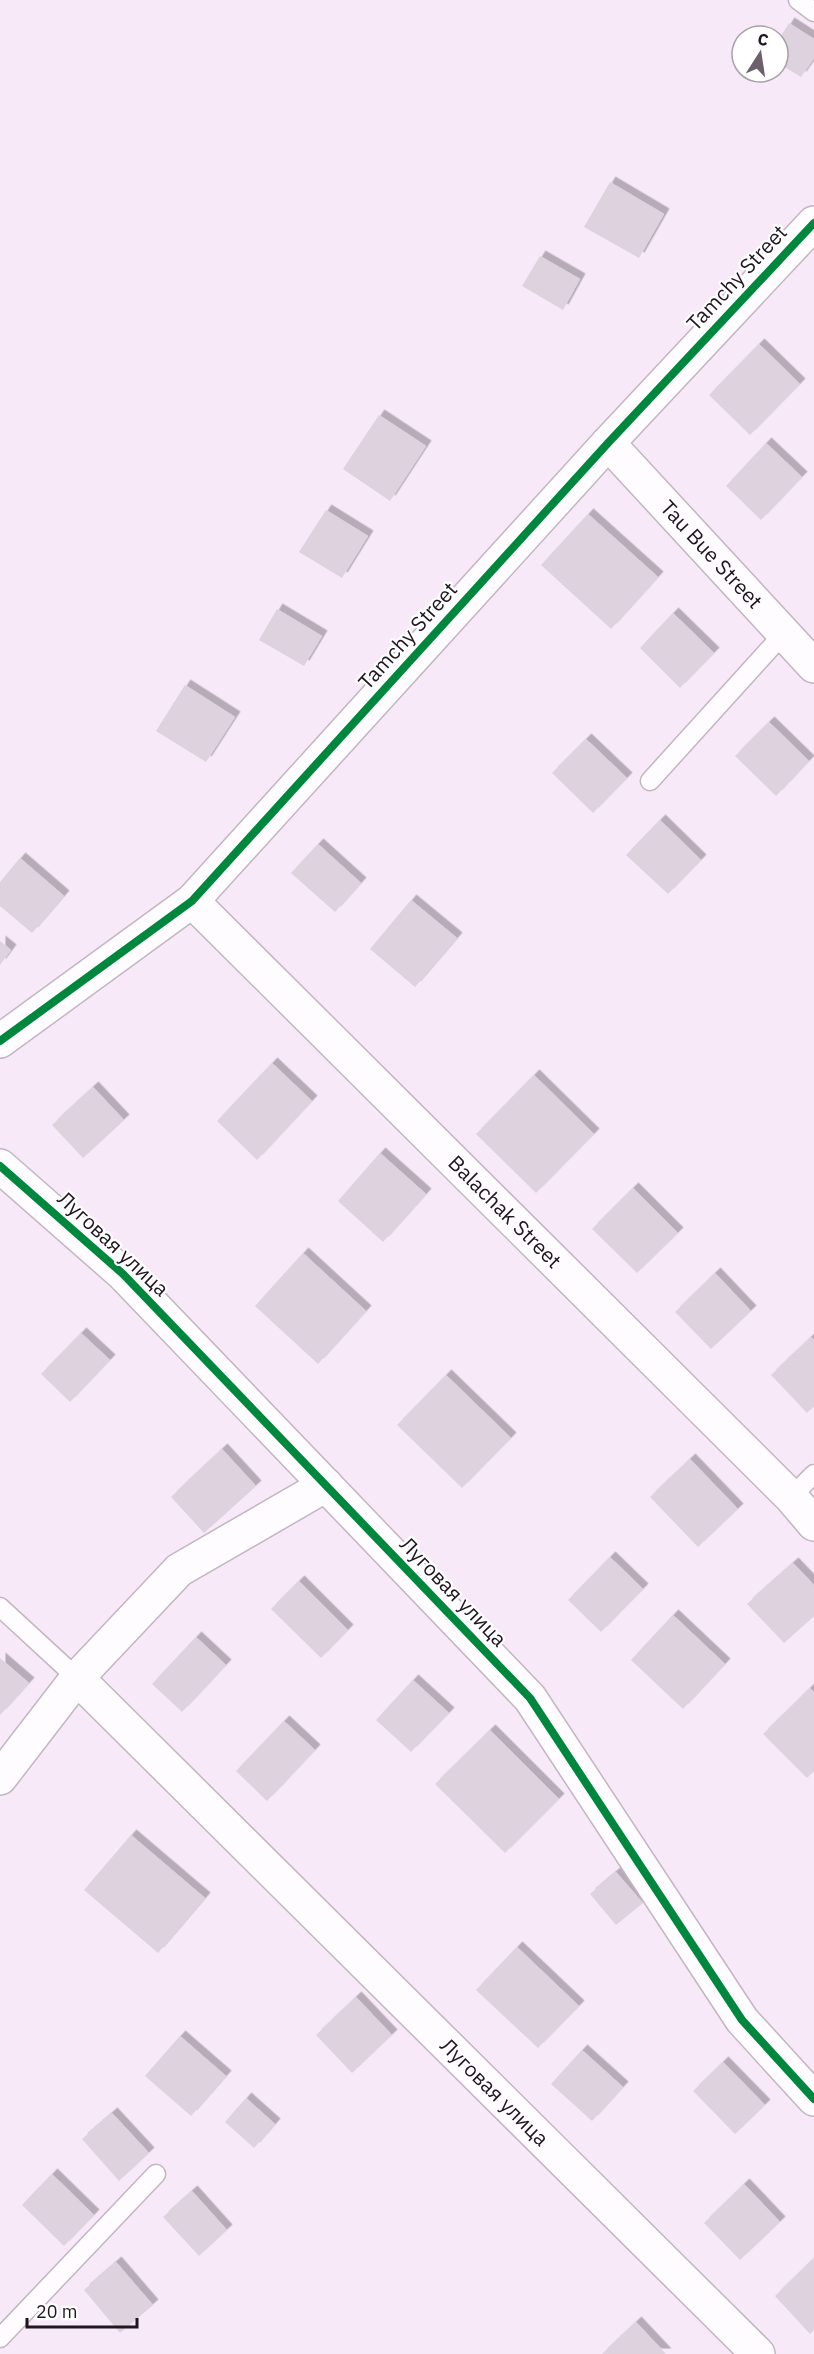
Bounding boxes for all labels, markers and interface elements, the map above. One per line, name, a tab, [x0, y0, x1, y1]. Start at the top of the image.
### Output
north arrow	[730, 24, 790, 84]
text: С	[756, 28, 770, 50]
street label: Tamchy Street	[680, 218, 793, 336]
street label: Tau Bue Street	[655, 494, 769, 614]
street label: Tamchy Street	[352, 576, 463, 695]
street label: Balachak Street	[443, 1149, 568, 1274]
street label: Луговая улица	[52, 1184, 175, 1302]
street label: Луговая улица	[394, 1530, 513, 1652]
street label: Луговая улица	[435, 2031, 555, 2152]
scale bar	[27, 2291, 136, 2329]
text: 20 m	[36, 2300, 78, 2323]

